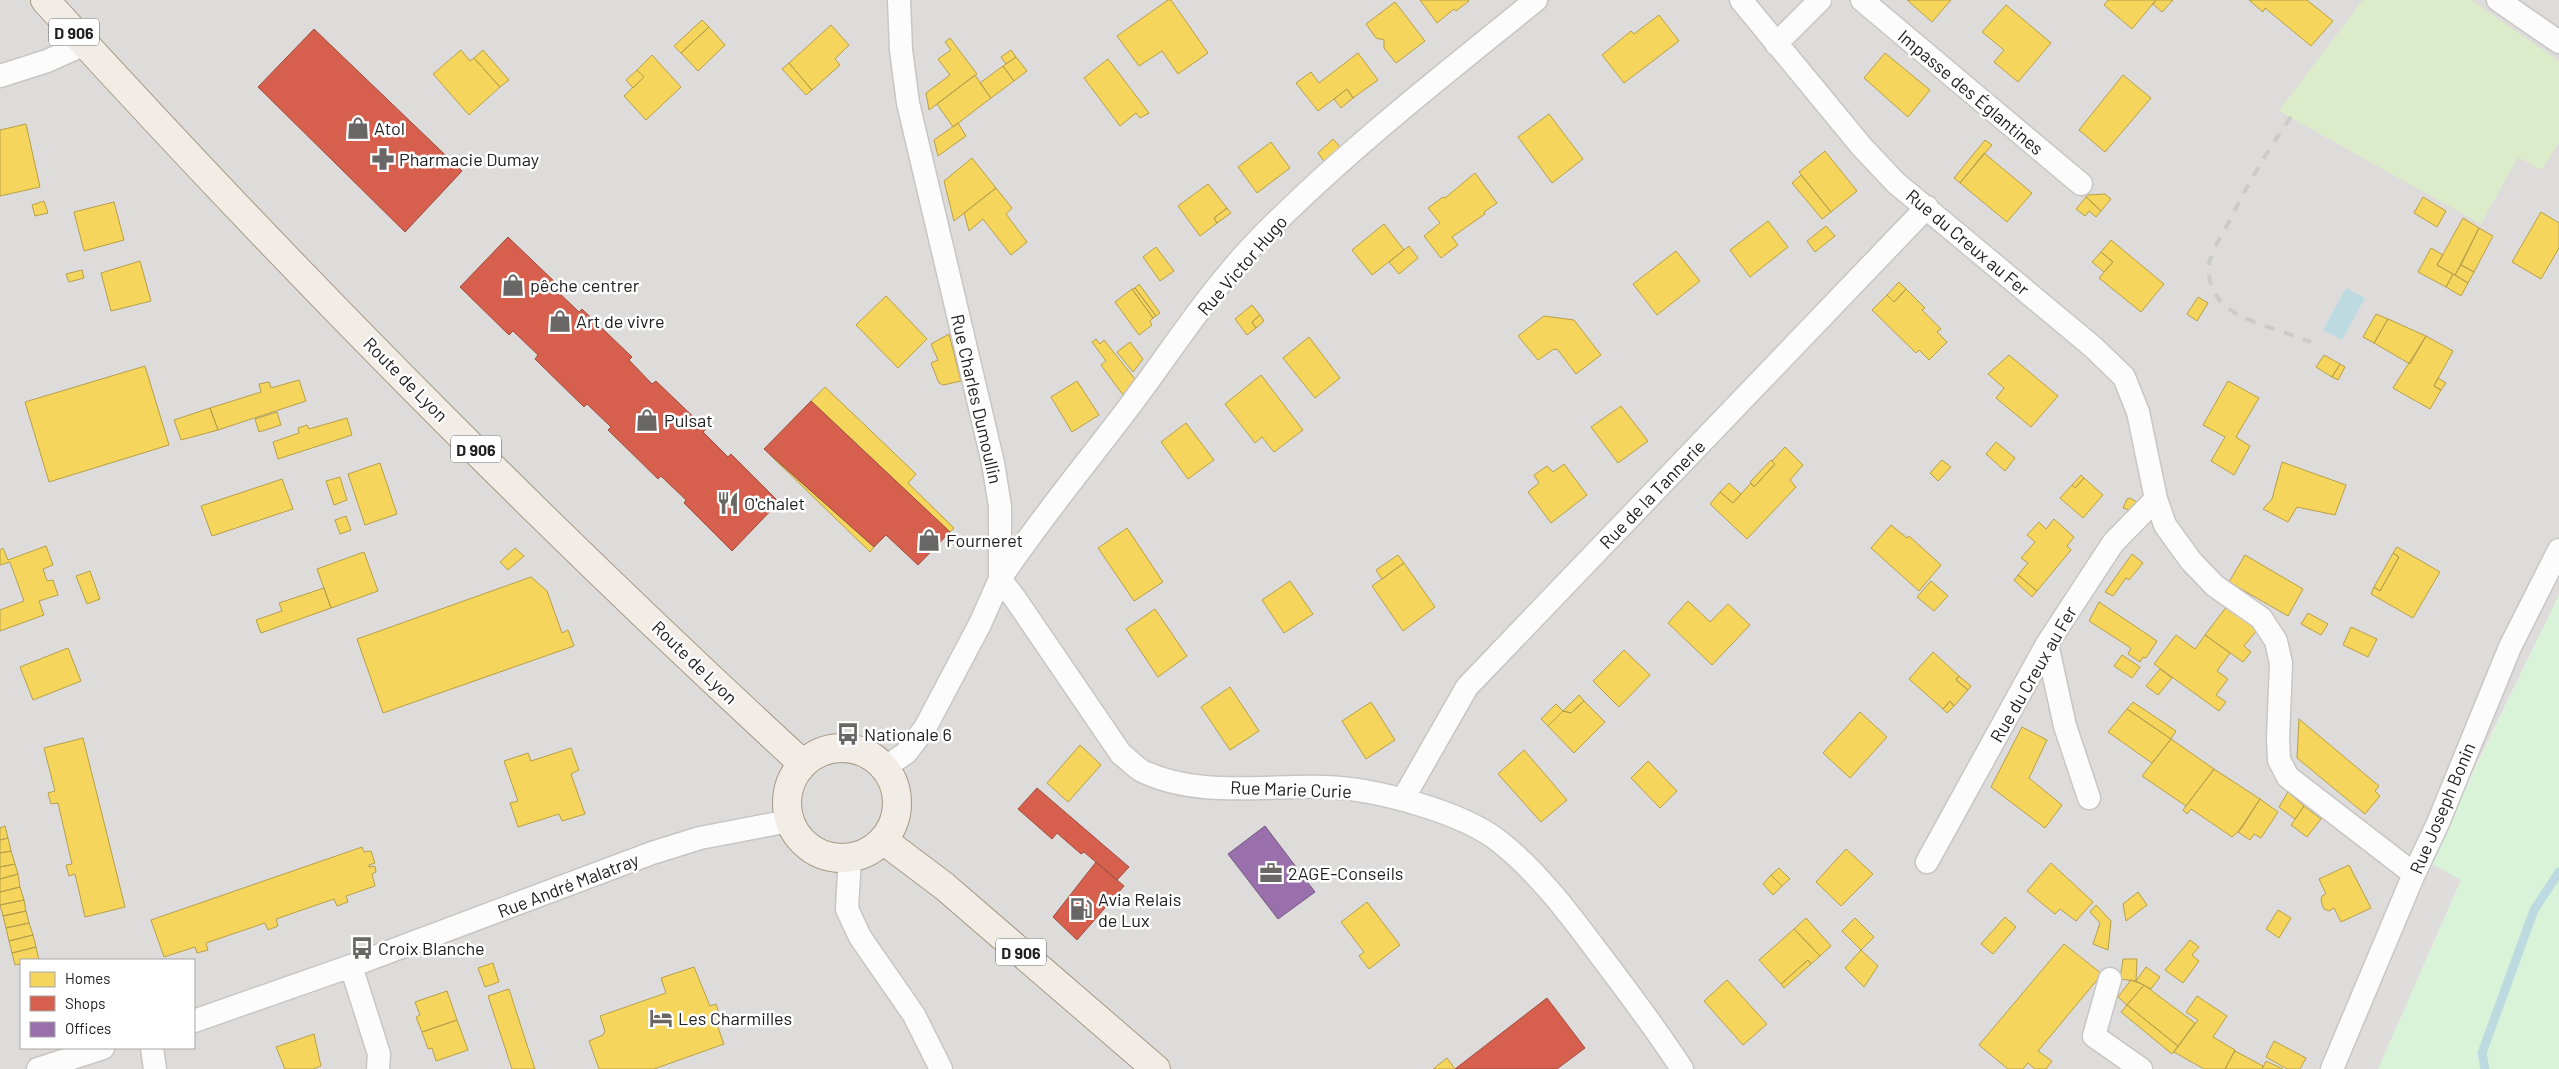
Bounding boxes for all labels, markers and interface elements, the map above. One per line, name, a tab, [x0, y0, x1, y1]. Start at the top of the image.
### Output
road number: D 906	[49, 18, 99, 46]
street label: Impasse des Églantines	[1894, 25, 2048, 159]
shop icon: Atol	[345, 115, 371, 141]
place label: Atol	[374, 117, 405, 139]
pharmacy icon: Pharmacie Dumay	[370, 146, 396, 172]
place label: Pharmacie Dumay	[399, 148, 539, 170]
street label: Rue du Creux au Fer	[1902, 184, 2034, 300]
street label: Rue Victor Hugo	[1193, 210, 1291, 320]
shop icon: pêche centrer	[500, 272, 526, 298]
place label: pêche centrer	[530, 274, 640, 296]
shop icon: Art de vivre	[547, 308, 573, 334]
place label: Art de vivre	[576, 310, 665, 332]
street label: Rue Charles Dumoullin	[947, 312, 1007, 486]
street label: Route de Lyon	[359, 332, 453, 426]
shop icon: Pulsat	[634, 407, 660, 433]
place label: Pulsat	[664, 409, 713, 431]
street label: Rue de la Tannerie	[1595, 435, 1709, 553]
road number: D 906	[451, 436, 501, 462]
restaurant icon: O'chalet	[715, 490, 741, 516]
place label: O'chalet	[744, 492, 805, 514]
shop icon: Fourneret	[916, 527, 942, 553]
place label: Fourneret	[946, 529, 1023, 551]
street label: Rue du Creux au Fer	[1985, 602, 2081, 746]
street label: Route de Lyon	[648, 616, 742, 708]
bus stop icon: Nationale 6	[835, 721, 861, 747]
place label: Nationale 6	[864, 723, 952, 745]
street label: Rue Joseph Bonin	[2404, 739, 2480, 877]
street label: Rue Marie Curie	[1230, 776, 1352, 802]
street label: Rue André Malatray	[494, 848, 642, 922]
office icon: 2AGE-Conseils	[1258, 860, 1284, 886]
place label: 2AGE-Conseils	[1288, 862, 1403, 884]
place label: Avia Relais de Lux	[1098, 888, 1182, 931]
fuel station icon: Avia Relais de Lux	[1068, 896, 1094, 922]
bus stop icon: Croix Blanche	[349, 935, 375, 961]
place label: Croix Blanche	[378, 937, 485, 959]
road number: D 906	[996, 939, 1046, 966]
legend	[20, 959, 195, 1049]
text: Homes	[65, 969, 110, 987]
text: Shops	[65, 994, 105, 1012]
hotel icon: Les Charmilles	[648, 1005, 674, 1031]
place label: Les Charmilles	[678, 1007, 792, 1029]
text: Offices	[65, 1019, 111, 1037]

